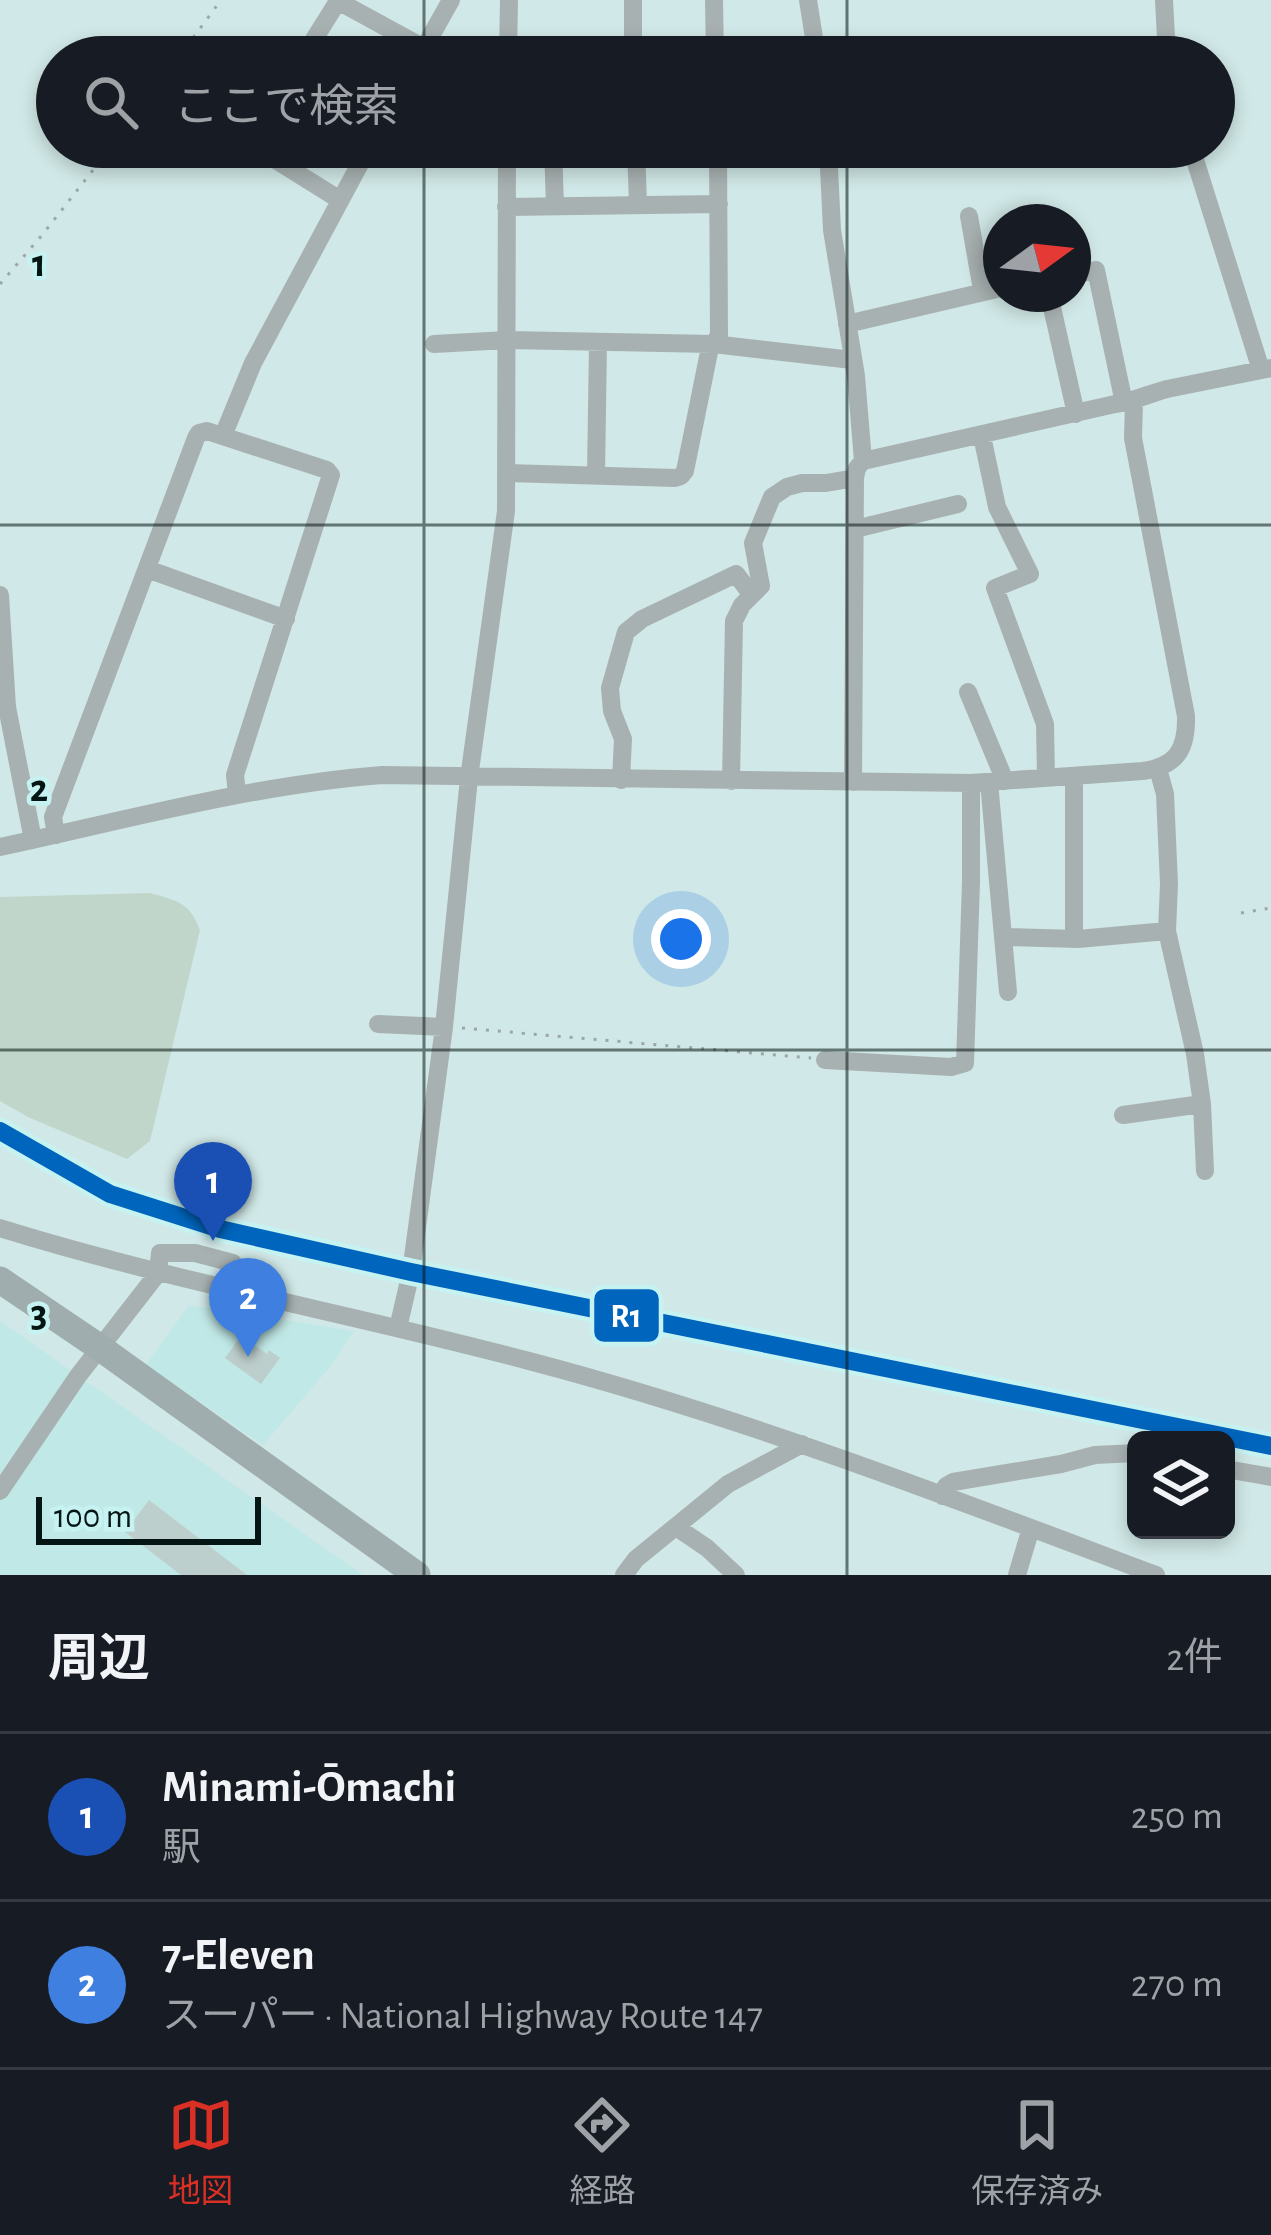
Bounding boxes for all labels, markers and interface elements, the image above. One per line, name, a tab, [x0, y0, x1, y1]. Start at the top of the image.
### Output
search box	[36, 36, 1235, 168]
icon: search	[78, 69, 144, 135]
text: ここで検索	[174, 85, 399, 130]
north arrow	[983, 204, 1091, 312]
text: 1	[32, 245, 46, 284]
text: 2	[30, 770, 48, 809]
your location	[651, 909, 711, 969]
pin: 1	[174, 1142, 252, 1241]
pin: 2	[209, 1258, 287, 1357]
line badge: R1	[592, 1287, 661, 1344]
text: 3	[31, 1295, 47, 1334]
text: R1	[610, 1301, 642, 1334]
map controls	[1127, 1431, 1235, 1539]
button: layers	[1127, 1431, 1235, 1539]
scale bar	[36, 1491, 261, 1544]
text: 100 m	[54, 1501, 132, 1534]
text: 周辺	[48, 1634, 150, 1685]
text: 2件	[1166, 1639, 1223, 1678]
text: Minami-Ōmachi	[162, 1765, 456, 1810]
text: 1	[80, 1797, 94, 1836]
text: 250 m	[1131, 1797, 1223, 1836]
text: 駅	[162, 1829, 201, 1868]
text: 7-Eleven	[162, 1933, 315, 1978]
text: 2	[78, 1965, 96, 2004]
text: 270 m	[1131, 1965, 1223, 2004]
text: スーパー · National Highway Route 147	[162, 1997, 763, 2036]
tab: 地図	[168, 2092, 234, 2213]
tab: 経路	[569, 2092, 635, 2213]
tab: 保存済み	[971, 2092, 1103, 2213]

